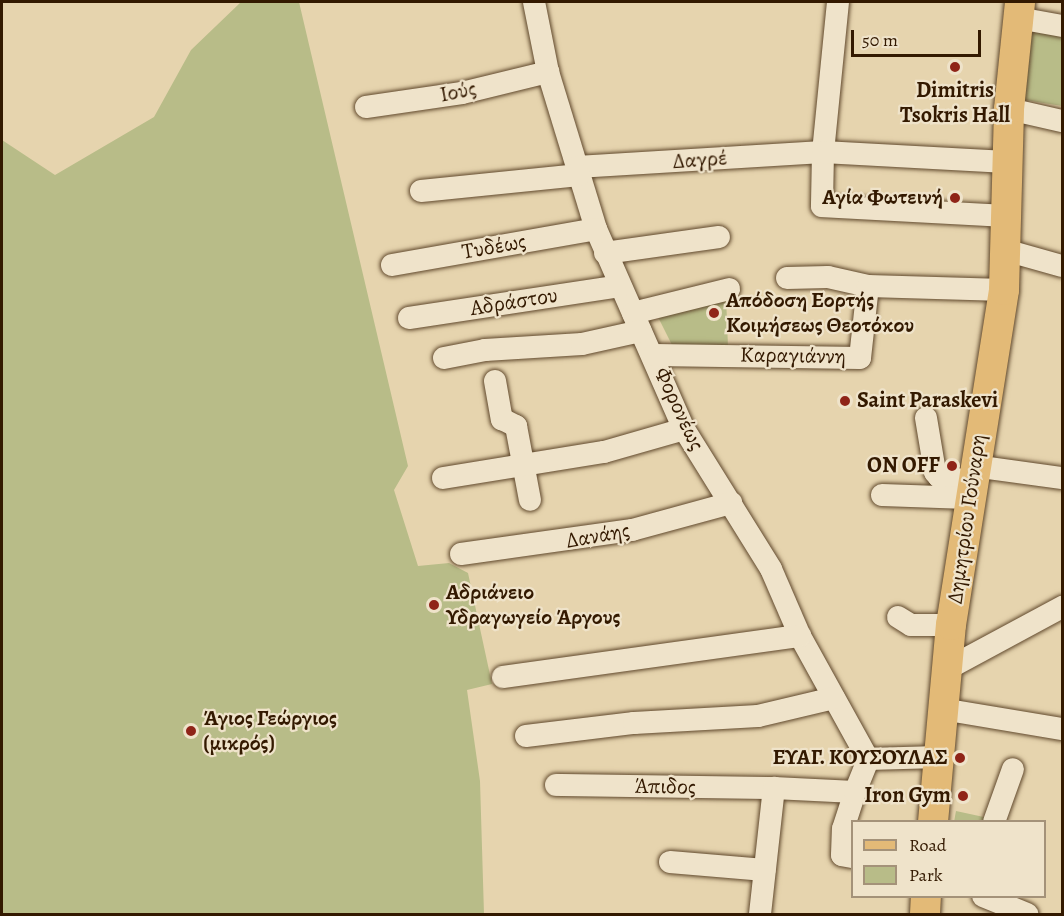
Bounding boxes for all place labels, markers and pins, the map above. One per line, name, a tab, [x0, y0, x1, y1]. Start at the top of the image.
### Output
marker: Dimitris Tsokris Hall	[948, 60, 962, 74]
place label: Dimitris Tsokris Hall	[900, 77, 1010, 128]
place label: Αγία Φωτεινή	[822, 185, 943, 211]
marker: Αγία Φωτεινή	[948, 191, 962, 205]
place label: Απόδοση Εορτής Κοιμήσεως Θεοτόκου	[726, 287, 914, 338]
marker: Απόδοση Εορτής Κοιμήσεως Θεοτόκου	[707, 306, 721, 320]
place label: Saint Paraskevi	[857, 388, 998, 414]
marker: Saint Paraskevi	[838, 394, 852, 408]
place label: ON OFF	[867, 453, 940, 479]
marker: ON OFF	[945, 459, 959, 473]
place label: Αδριάνειο Υδραγωγείο Άργους	[446, 579, 621, 630]
marker: Αδριάνειο Υδραγωγείο Άργους	[427, 598, 441, 612]
place label: Άγιος Γεώργιος (μικρός)	[203, 705, 337, 756]
marker: Άγιος Γεώργιος (μικρός)	[184, 724, 198, 738]
place label: ΕΥΑΓ. ΚΟΥΣΟΥΛΑΣ	[772, 745, 948, 771]
marker: ΕΥΑΓ. ΚΟΥΣΟΥΛΑΣ	[953, 751, 967, 765]
place label: Iron Gym	[864, 783, 951, 809]
marker: Iron Gym	[956, 789, 970, 803]

